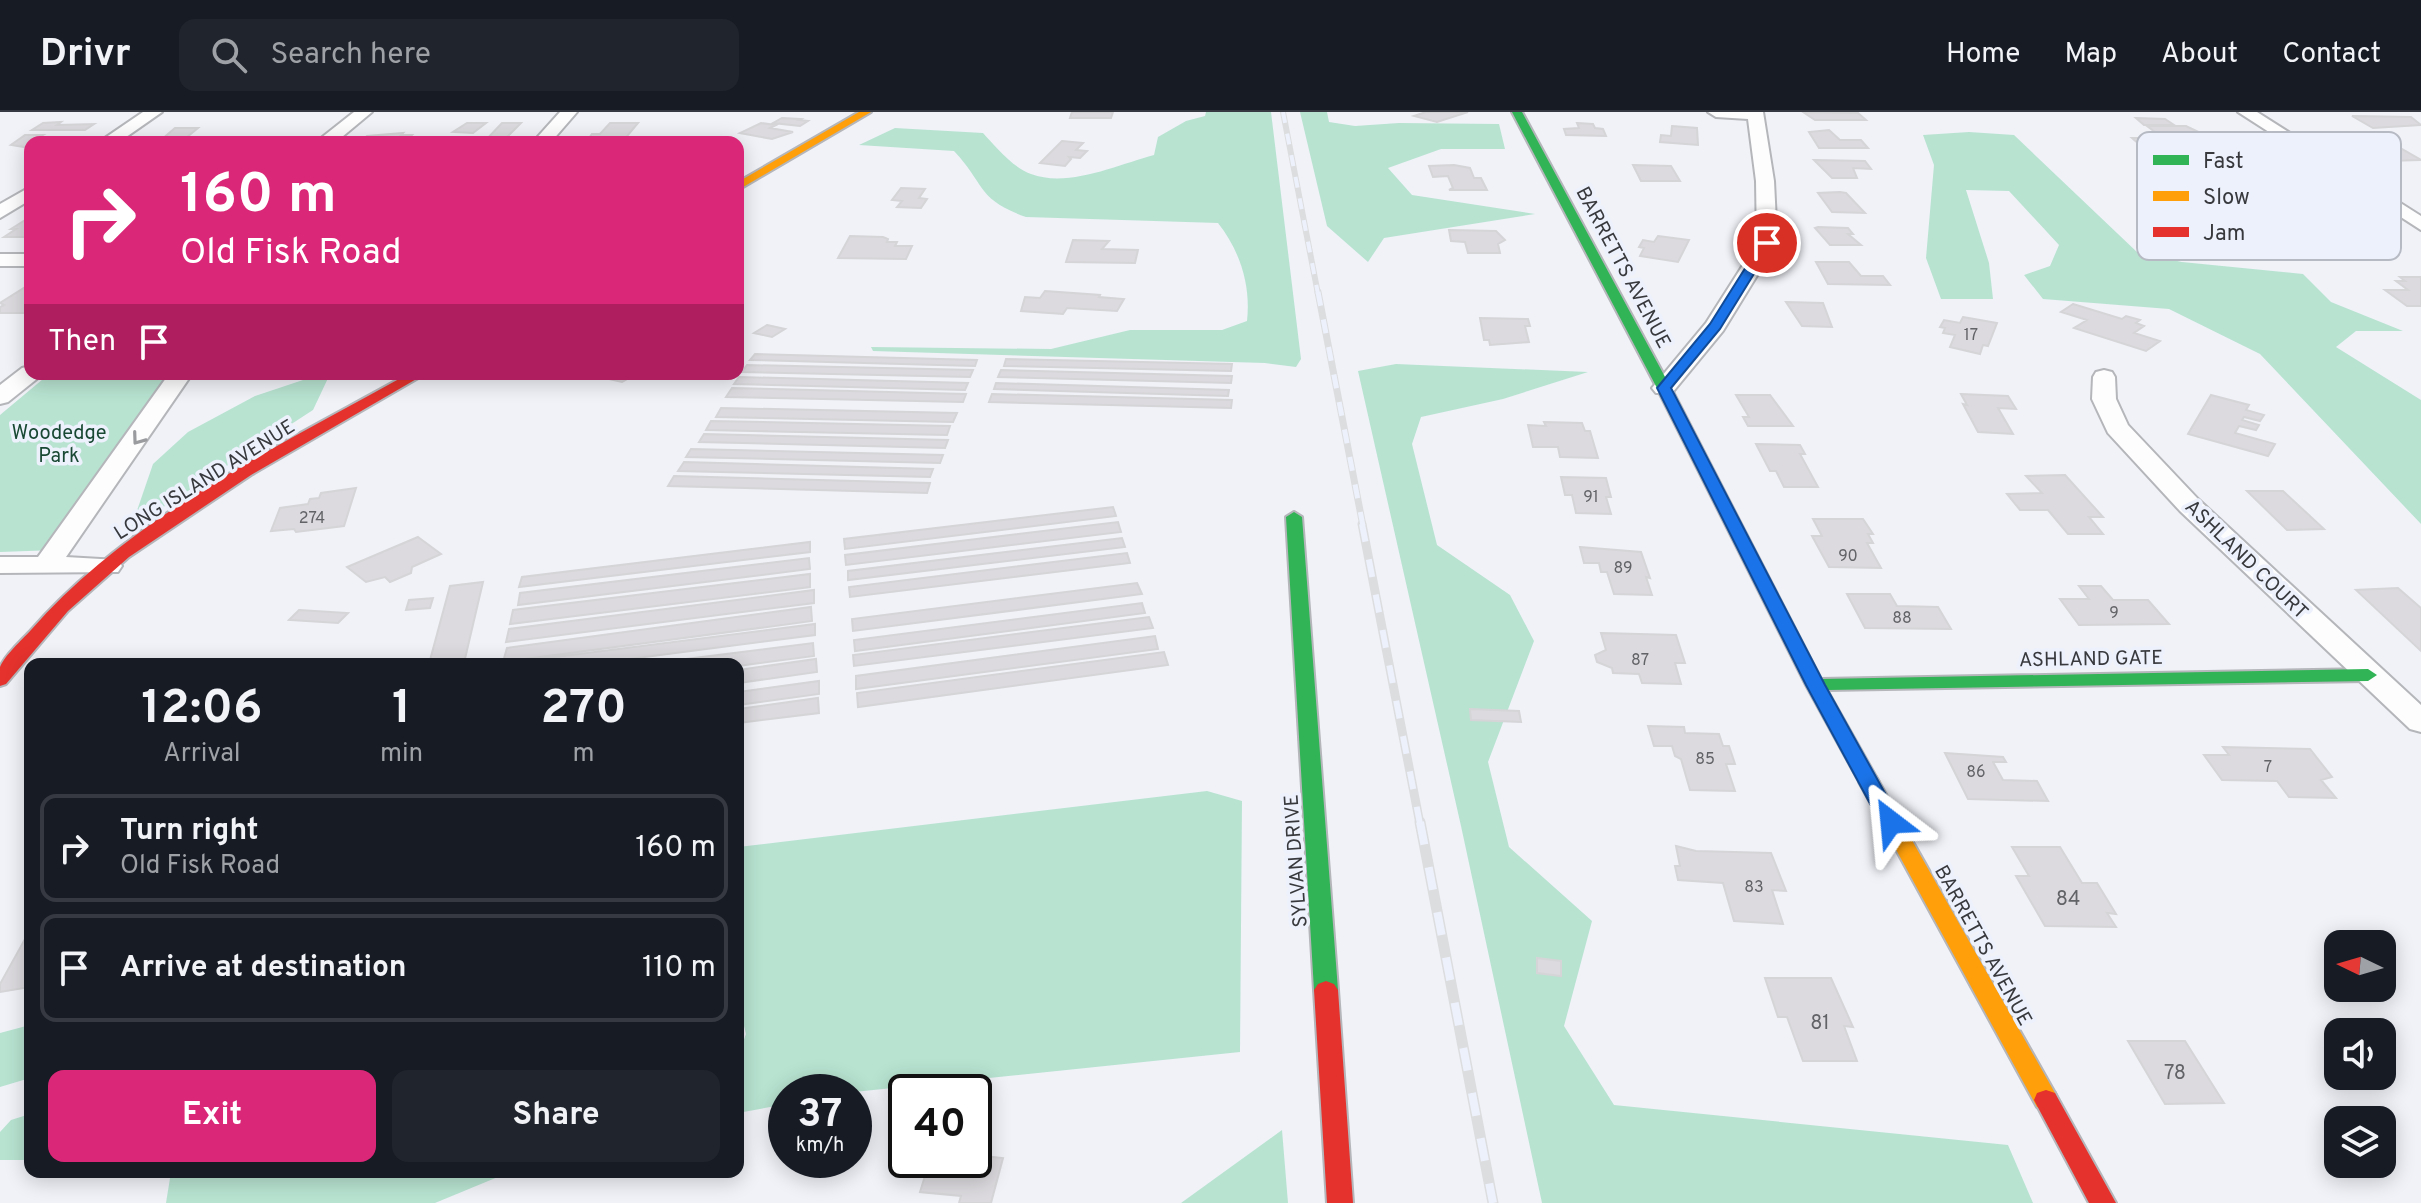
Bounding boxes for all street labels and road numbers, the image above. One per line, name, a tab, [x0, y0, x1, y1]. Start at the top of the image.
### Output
street label: BARRETTS AVENUE	[1569, 183, 1676, 353]
street label: LONG ISLAND AVENUE	[110, 414, 300, 547]
street label: ASHLAND COURT	[2178, 495, 2313, 626]
street label: ASHLAND GATE	[2019, 646, 2163, 674]
street label: SYLVAN DRIVE	[1279, 793, 1315, 928]
street label: BARRETTS AVENUE	[1927, 861, 2037, 1031]

